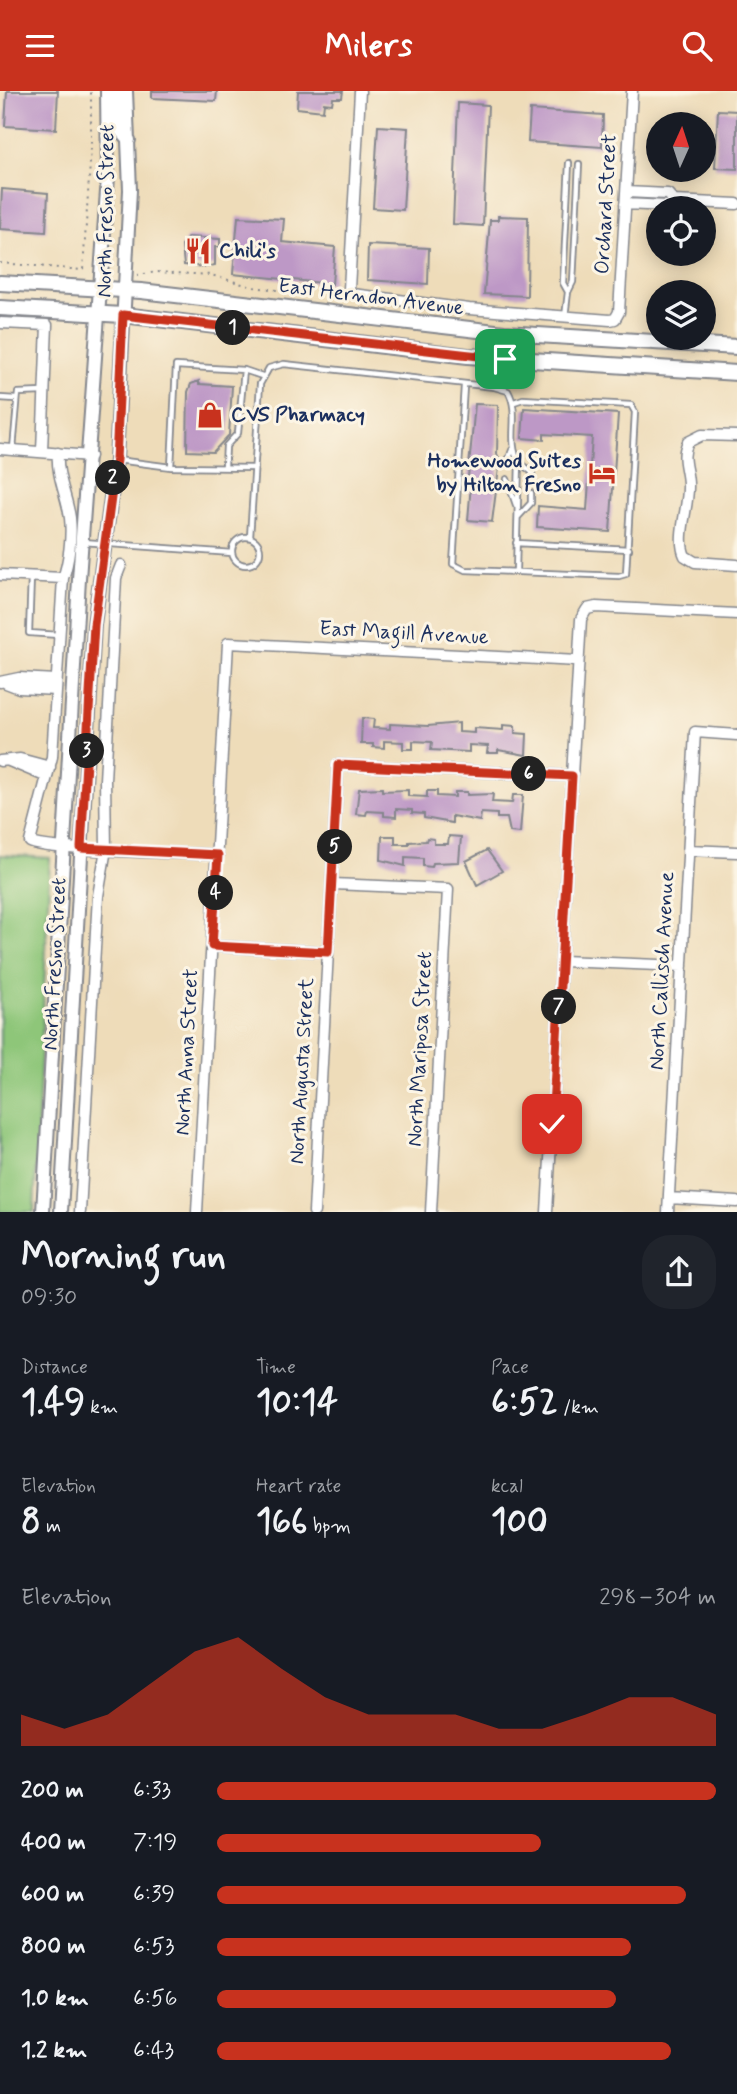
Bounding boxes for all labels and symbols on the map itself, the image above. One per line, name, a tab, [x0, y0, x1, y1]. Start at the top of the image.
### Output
north arrow	[646, 112, 716, 182]
street label: North Fresno Street	[90, 124, 122, 298]
street label: Orchard Street	[588, 133, 624, 275]
restaurant icon: Chili's	[183, 236, 213, 266]
place label: Chili's	[219, 237, 276, 265]
street label: East Herndon Avenue	[276, 272, 466, 322]
pin: 1	[216, 310, 250, 345]
pin	[475, 329, 535, 389]
shop icon: CVS Pharmacy	[195, 400, 225, 430]
place label: CVS Pharmacy	[231, 401, 365, 429]
place label: Homewood Suites by Hilton Fresno	[427, 447, 582, 499]
hotel icon: Homewood Suites by Hilton Fresno	[587, 458, 617, 488]
pin: 2	[96, 461, 130, 495]
street label: East Magill Avenue	[318, 615, 490, 653]
pin: 3	[70, 733, 104, 769]
pin: 6	[512, 757, 546, 791]
pin: 5	[318, 829, 352, 865]
street label: North Callisch Avenue	[643, 871, 681, 1071]
pin: 4	[198, 875, 234, 911]
street label: North Fresno Street	[36, 877, 74, 1051]
street label: North Mariposa Street	[401, 950, 439, 1148]
street label: North Anna Street	[169, 968, 205, 1136]
street label: North Augusta Street	[283, 976, 321, 1165]
pin: 7	[542, 989, 576, 1025]
pin	[522, 1094, 582, 1154]

